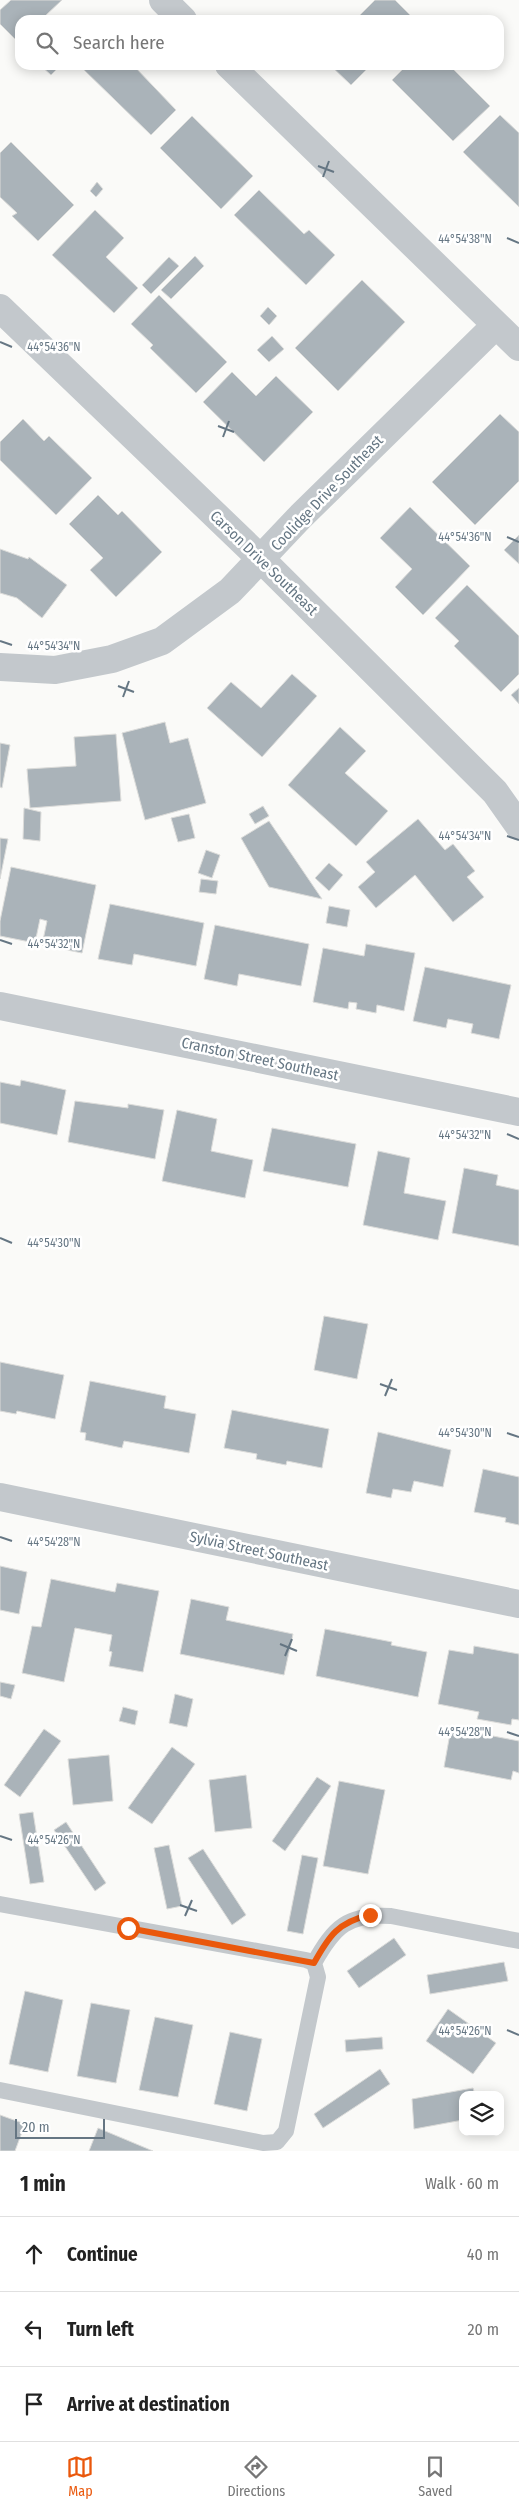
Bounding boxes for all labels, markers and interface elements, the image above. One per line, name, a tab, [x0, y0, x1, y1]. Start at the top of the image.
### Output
search box	[15, 15, 504, 70]
icon: search	[33, 29, 61, 57]
text: Search here	[73, 31, 165, 54]
text: 44°54'38"N	[438, 232, 492, 246]
text: 44°54'36"N	[27, 340, 81, 354]
street label: Coolidge Drive Southeast	[267, 431, 387, 555]
street label: Carson Drive Southeast	[206, 507, 322, 619]
text: 44°54'36"N	[438, 530, 492, 544]
text: 44°54'34"N	[28, 639, 80, 653]
text: 44°54'34"N	[439, 829, 491, 843]
text: 44°54'32"N	[28, 937, 80, 951]
street label: Cranston Street Southeast	[180, 1034, 340, 1084]
text: 44°54'32"N	[439, 1128, 491, 1142]
text: 44°54'30"N	[27, 1236, 81, 1250]
text: 44°54'30"N	[438, 1426, 492, 1440]
street label: Sylvia Street Southeast	[188, 1528, 330, 1575]
text: 44°54'28"N	[27, 1535, 81, 1549]
text: 44°54'28"N	[438, 1725, 492, 1739]
text: 44°54'26"N	[27, 1833, 81, 1847]
route end	[359, 1904, 382, 1927]
route start	[117, 1917, 140, 1940]
text: 44°54'26"N	[438, 2024, 492, 2038]
map controls	[459, 2091, 504, 2136]
button: layers	[459, 2091, 504, 2136]
scale bar	[15, 2116, 105, 2139]
text: 20 m	[22, 2119, 50, 2136]
text: 1 min	[20, 2171, 66, 2197]
text: Walk · 60 m	[425, 2174, 499, 2193]
icon: ahead	[20, 2240, 48, 2268]
text: Continue	[67, 2243, 138, 2266]
text: 40 m	[467, 2245, 499, 2264]
icon: left	[20, 2315, 48, 2343]
text: Turn left	[67, 2318, 134, 2341]
text: 20 m	[468, 2320, 499, 2339]
icon: arrive	[20, 2390, 48, 2418]
text: Arrive at destination	[67, 2393, 230, 2416]
tab: Map	[66, 2453, 94, 2500]
tab: Directions	[227, 2453, 285, 2500]
tab: Saved	[418, 2453, 453, 2500]

